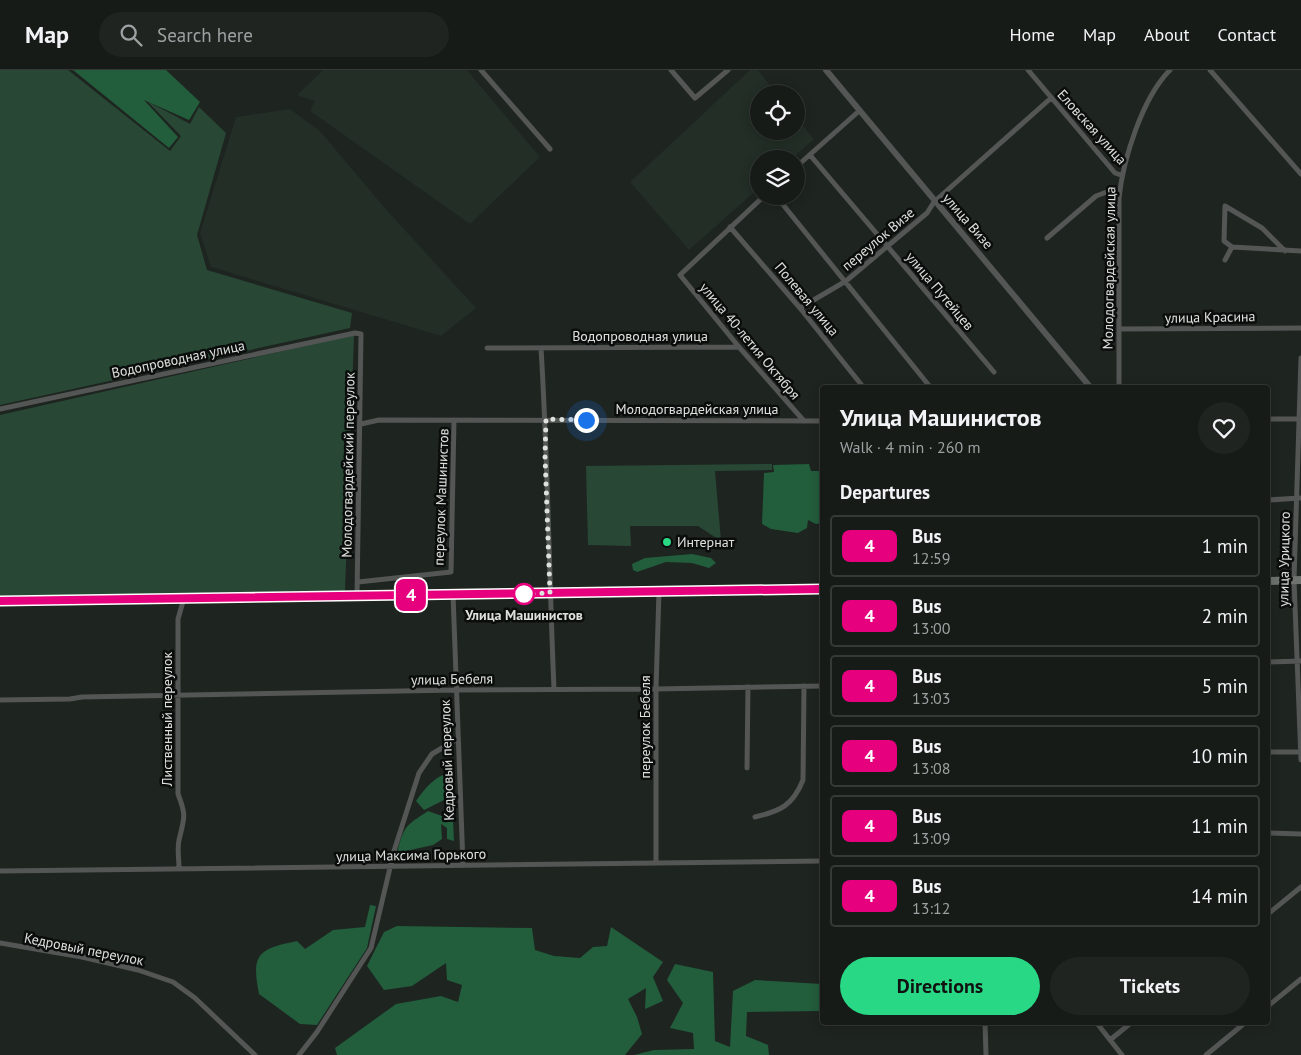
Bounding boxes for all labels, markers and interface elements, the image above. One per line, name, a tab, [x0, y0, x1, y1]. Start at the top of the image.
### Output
search box	[99, 12, 449, 57]
text: Map	[25, 19, 69, 50]
icon: search	[117, 21, 145, 49]
text: Search here	[157, 23, 253, 47]
text: Home	[1009, 23, 1055, 46]
text: Map	[1083, 23, 1116, 46]
text: About	[1144, 23, 1190, 46]
text: Contact	[1218, 23, 1276, 46]
map controls	[750, 85, 805, 205]
button: locate	[750, 85, 805, 140]
street label: Еловская улица	[1054, 86, 1131, 168]
button: layers	[750, 150, 805, 205]
street label: Молодогвардейская улица	[1099, 186, 1119, 350]
street label: улица Визе	[939, 189, 997, 253]
street label: переулок Визе	[838, 203, 918, 275]
street label: улица Путейцев	[902, 248, 978, 334]
street label: Полевая улица	[771, 258, 843, 340]
street label: улица 40-летия Октября	[696, 279, 804, 403]
street label: улица Красина	[1164, 307, 1256, 327]
street label: Водопроводная улица	[572, 327, 708, 345]
street label: Водопроводная улица	[110, 336, 246, 382]
street label: Молодогвардейский переулок	[337, 372, 359, 558]
street label: Молодогвардейская улица	[616, 400, 779, 418]
text: Улица Машинистов	[840, 402, 1042, 433]
button: heart	[1198, 402, 1250, 454]
your location	[574, 408, 599, 433]
street label: переулок Машинистов	[430, 428, 452, 566]
text: Walk · 4 min · 260 m	[840, 437, 980, 457]
text: Departures	[840, 480, 930, 504]
street label: улица Урицкого	[1274, 511, 1294, 607]
text: Bus	[912, 524, 941, 548]
place label: Интернат	[677, 533, 735, 551]
text: 4	[864, 534, 875, 557]
text: 1 min	[1202, 534, 1248, 558]
marker: Интернат	[661, 536, 673, 548]
text: 12:59	[912, 548, 950, 568]
line badge: 4	[395, 579, 427, 611]
text: 4	[406, 583, 416, 606]
marker: Улица Машинистов	[513, 583, 535, 605]
text: Bus	[912, 594, 941, 618]
text: 4	[864, 604, 875, 627]
text: 2 min	[1202, 604, 1248, 628]
place label: Улица Машинистов	[464, 606, 583, 624]
text: 13:00	[912, 618, 950, 638]
street label: Лиственный переулок	[158, 651, 176, 787]
text: Bus	[912, 664, 941, 688]
street label: улица Бебеля	[411, 669, 493, 689]
text: 4	[864, 674, 875, 697]
text: 5 min	[1202, 674, 1248, 698]
street label: переулок Бебеля	[636, 675, 654, 779]
text: 13:03	[912, 688, 950, 708]
street label: Кедровый переулок	[436, 699, 458, 821]
text: Bus	[912, 734, 941, 758]
text: 4	[864, 744, 875, 767]
text: 10 min	[1191, 744, 1248, 768]
text: 13:08	[912, 758, 950, 778]
text: Bus	[912, 804, 941, 828]
text: 4	[864, 814, 875, 837]
text: 11 min	[1191, 814, 1248, 838]
text: 13:09	[912, 828, 950, 848]
street label: улица Максима Горького	[336, 845, 486, 865]
text: Bus	[912, 874, 941, 898]
text: 4	[864, 884, 875, 907]
text: 14 min	[1191, 884, 1248, 908]
text: 13:12	[912, 898, 950, 918]
street label: Кедровый переулок	[23, 929, 146, 969]
button: Directions	[840, 957, 1040, 1015]
button: Tickets	[1050, 957, 1250, 1015]

